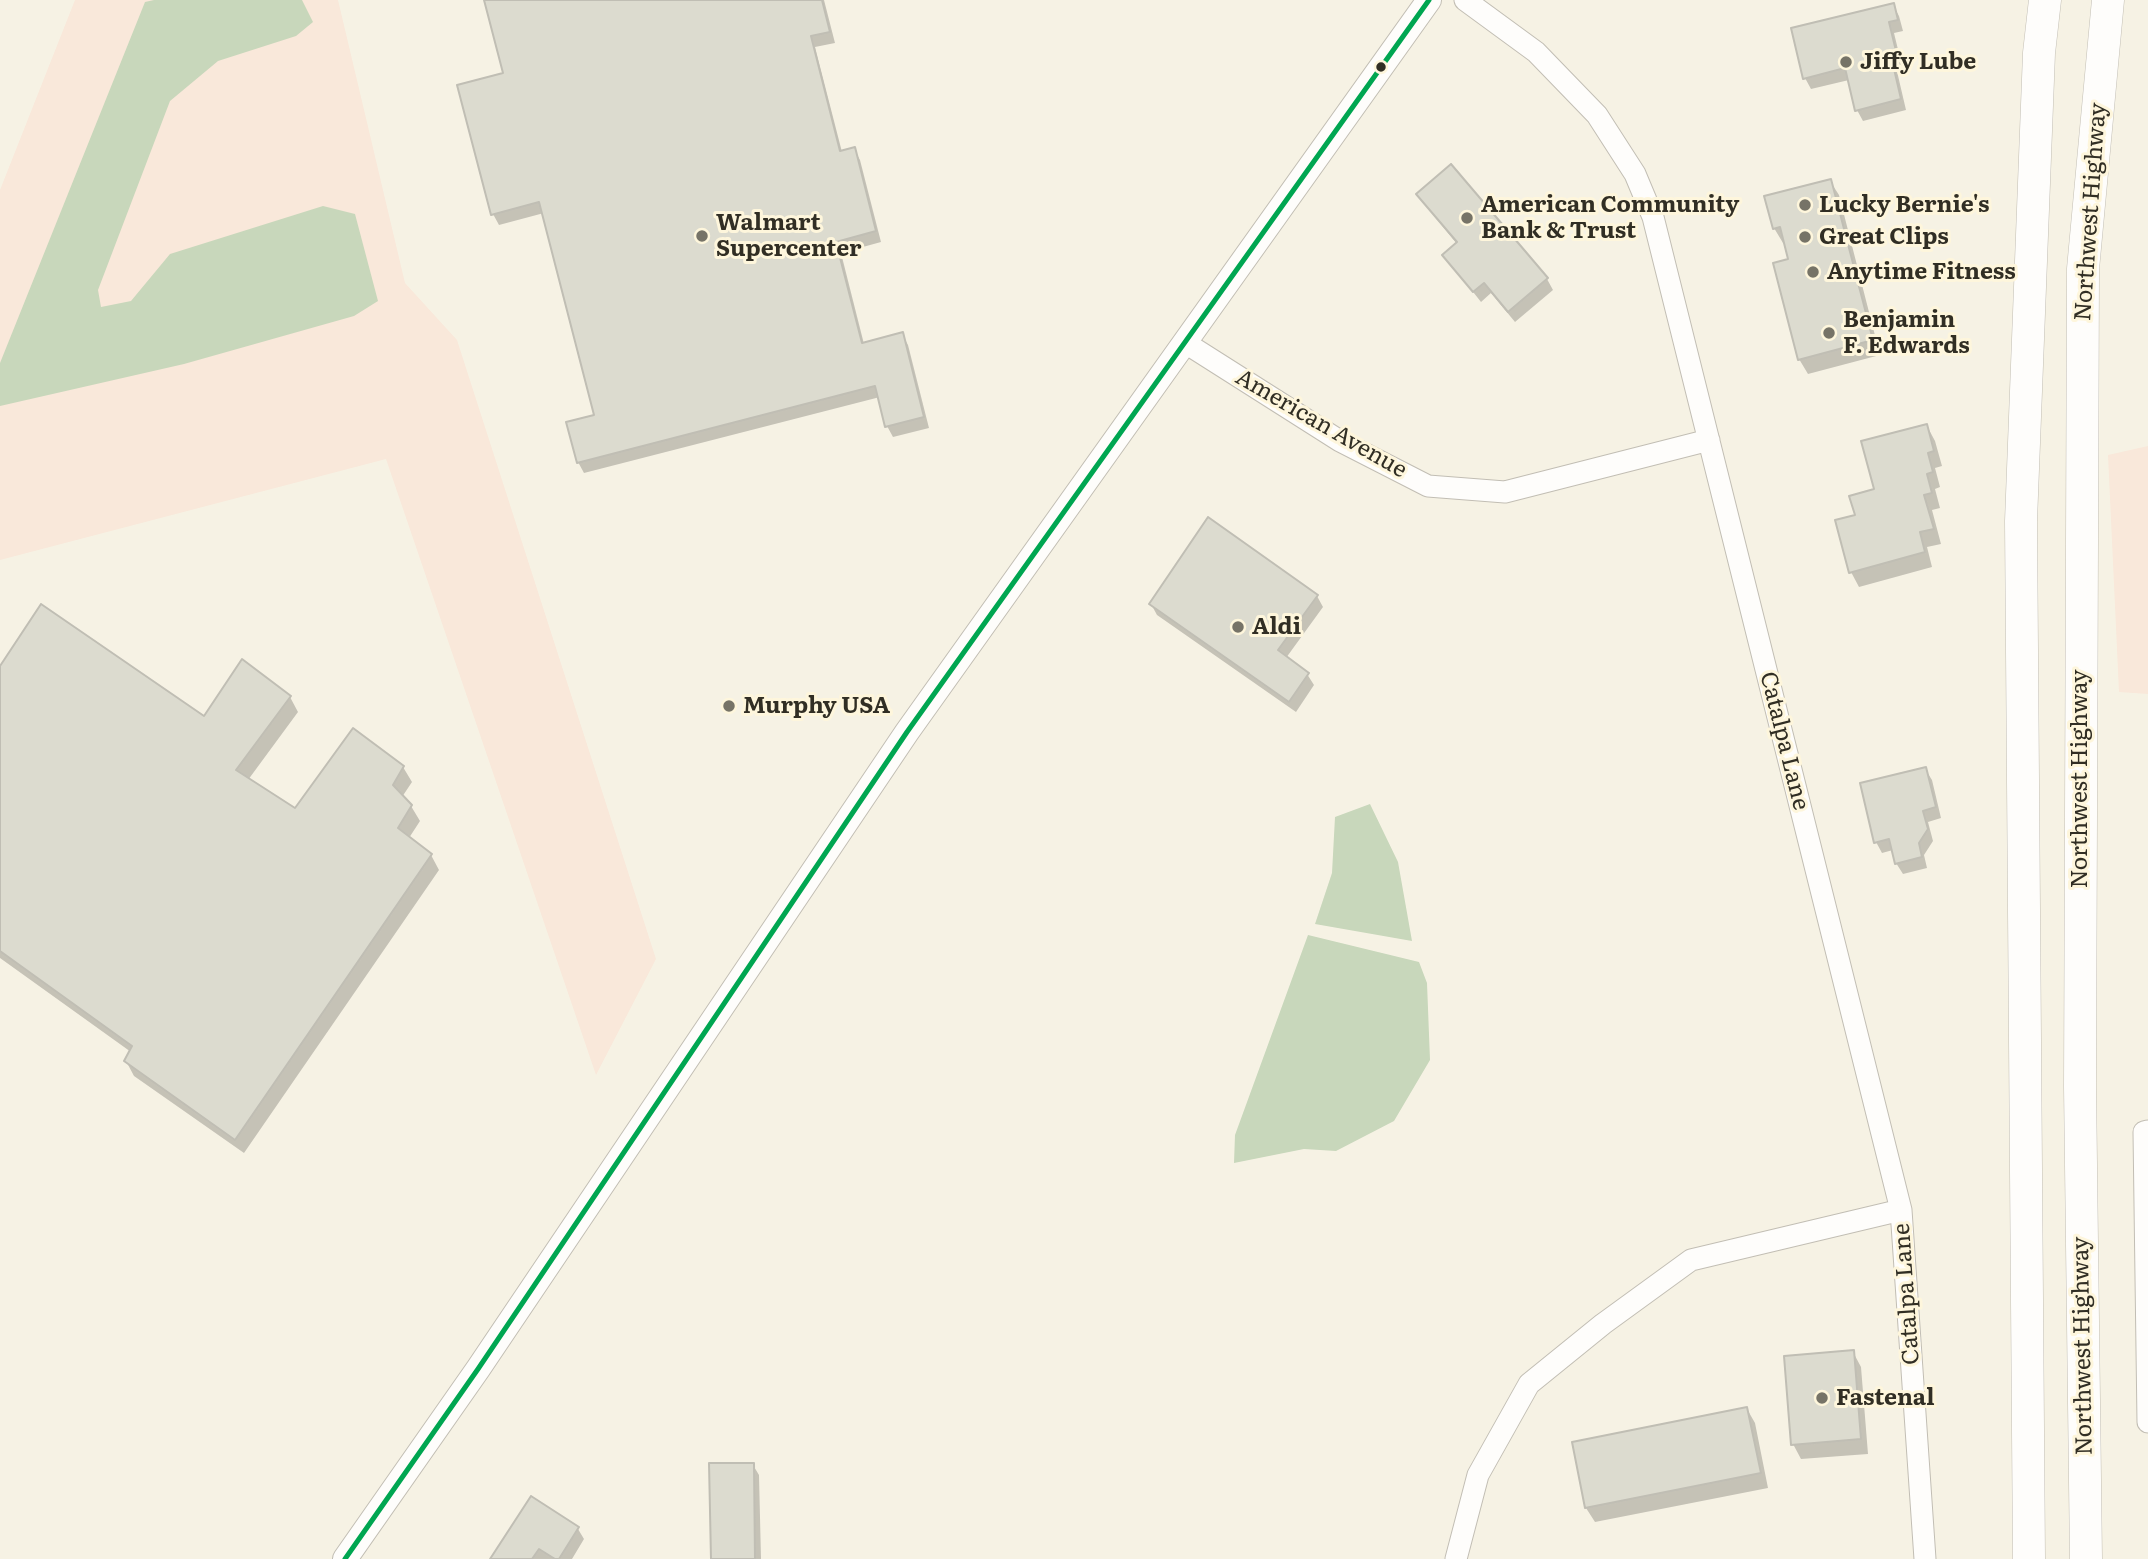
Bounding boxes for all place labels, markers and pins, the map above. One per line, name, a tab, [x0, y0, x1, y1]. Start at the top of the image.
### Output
place label: Jiffy Lube	[1860, 48, 1976, 76]
marker: Jiffy Lube	[1838, 54, 1854, 70]
unlabelled marker	[1374, 60, 1388, 74]
place label: American Community Bank & Trust	[1481, 191, 1739, 245]
place label: Lucky Bernie's	[1819, 191, 1989, 219]
marker: Lucky Bernie's	[1797, 197, 1813, 213]
place label: Walmart Supercenter	[716, 209, 861, 263]
marker: American Community Bank & Trust	[1459, 210, 1475, 226]
place label: Great Clips	[1819, 223, 1949, 251]
marker: Walmart Supercenter	[694, 228, 710, 244]
marker: Great Clips	[1797, 229, 1813, 245]
place label: Anytime Fitness	[1827, 258, 2016, 286]
marker: Anytime Fitness	[1805, 264, 1821, 280]
place label: Benjamin F. Edwards	[1843, 306, 1970, 360]
marker: Benjamin F. Edwards	[1821, 325, 1837, 341]
place label: Aldi	[1252, 613, 1301, 641]
marker: Aldi	[1230, 619, 1246, 635]
place label: Murphy USA	[743, 692, 890, 720]
marker: Murphy USA	[721, 698, 737, 714]
place label: Fastenal	[1836, 1384, 1934, 1412]
marker: Fastenal	[1814, 1390, 1830, 1406]

